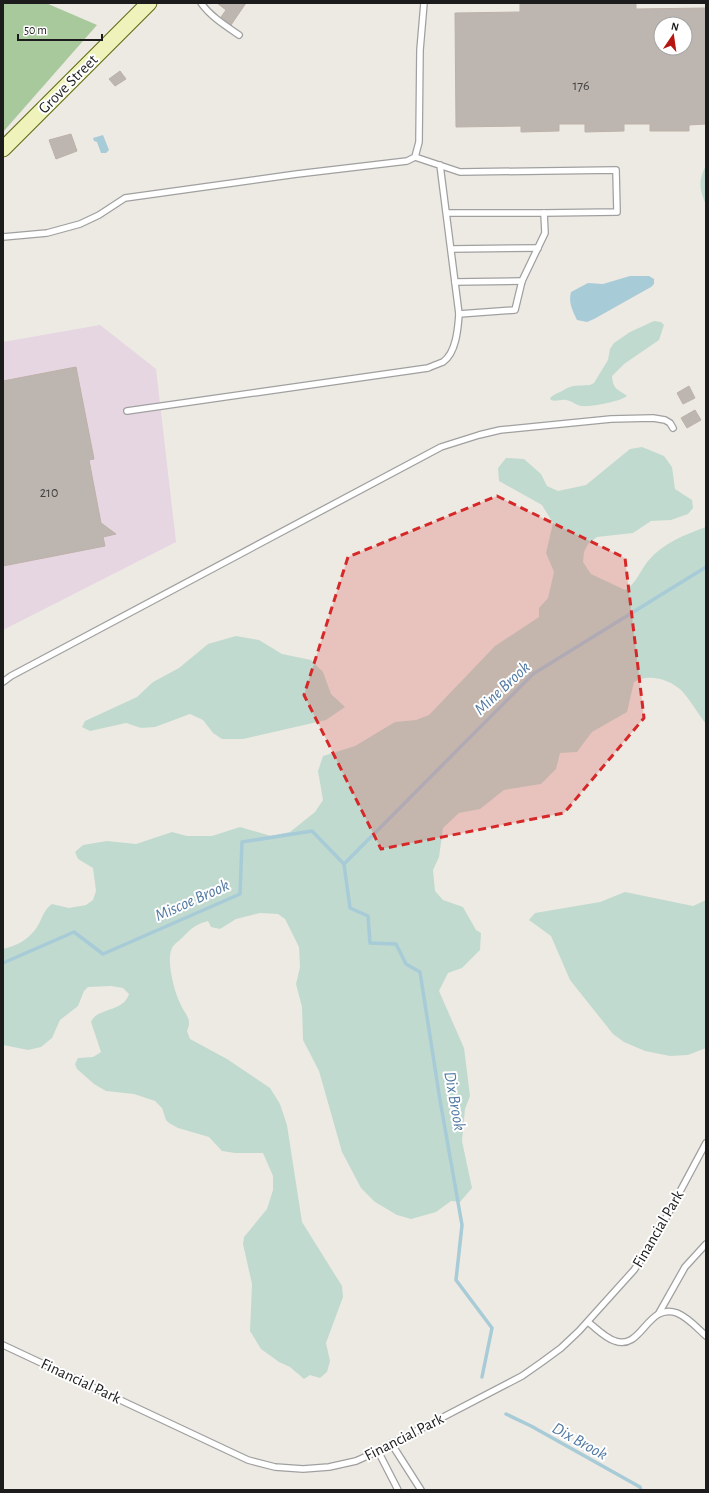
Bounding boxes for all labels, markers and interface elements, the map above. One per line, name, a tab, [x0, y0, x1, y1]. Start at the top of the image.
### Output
scale bar	[18, 16, 102, 42]
north arrow	[653, 16, 693, 56]
text: N	[670, 21, 680, 33]
text: 50 m	[24, 24, 47, 36]
street label: Grove Street	[35, 51, 101, 117]
house number: 176	[572, 79, 590, 93]
house number: 210	[40, 486, 58, 500]
water label: Mine Brook	[471, 658, 533, 718]
water label: Miscoe Brook	[152, 876, 232, 924]
water label: Dix Brook	[441, 1070, 469, 1132]
street label: Financial Park	[630, 1187, 687, 1270]
street label: Financial Park	[39, 1356, 124, 1407]
street label: Financial Park	[362, 1410, 447, 1464]
water label: Dix Brook	[550, 1419, 611, 1463]

